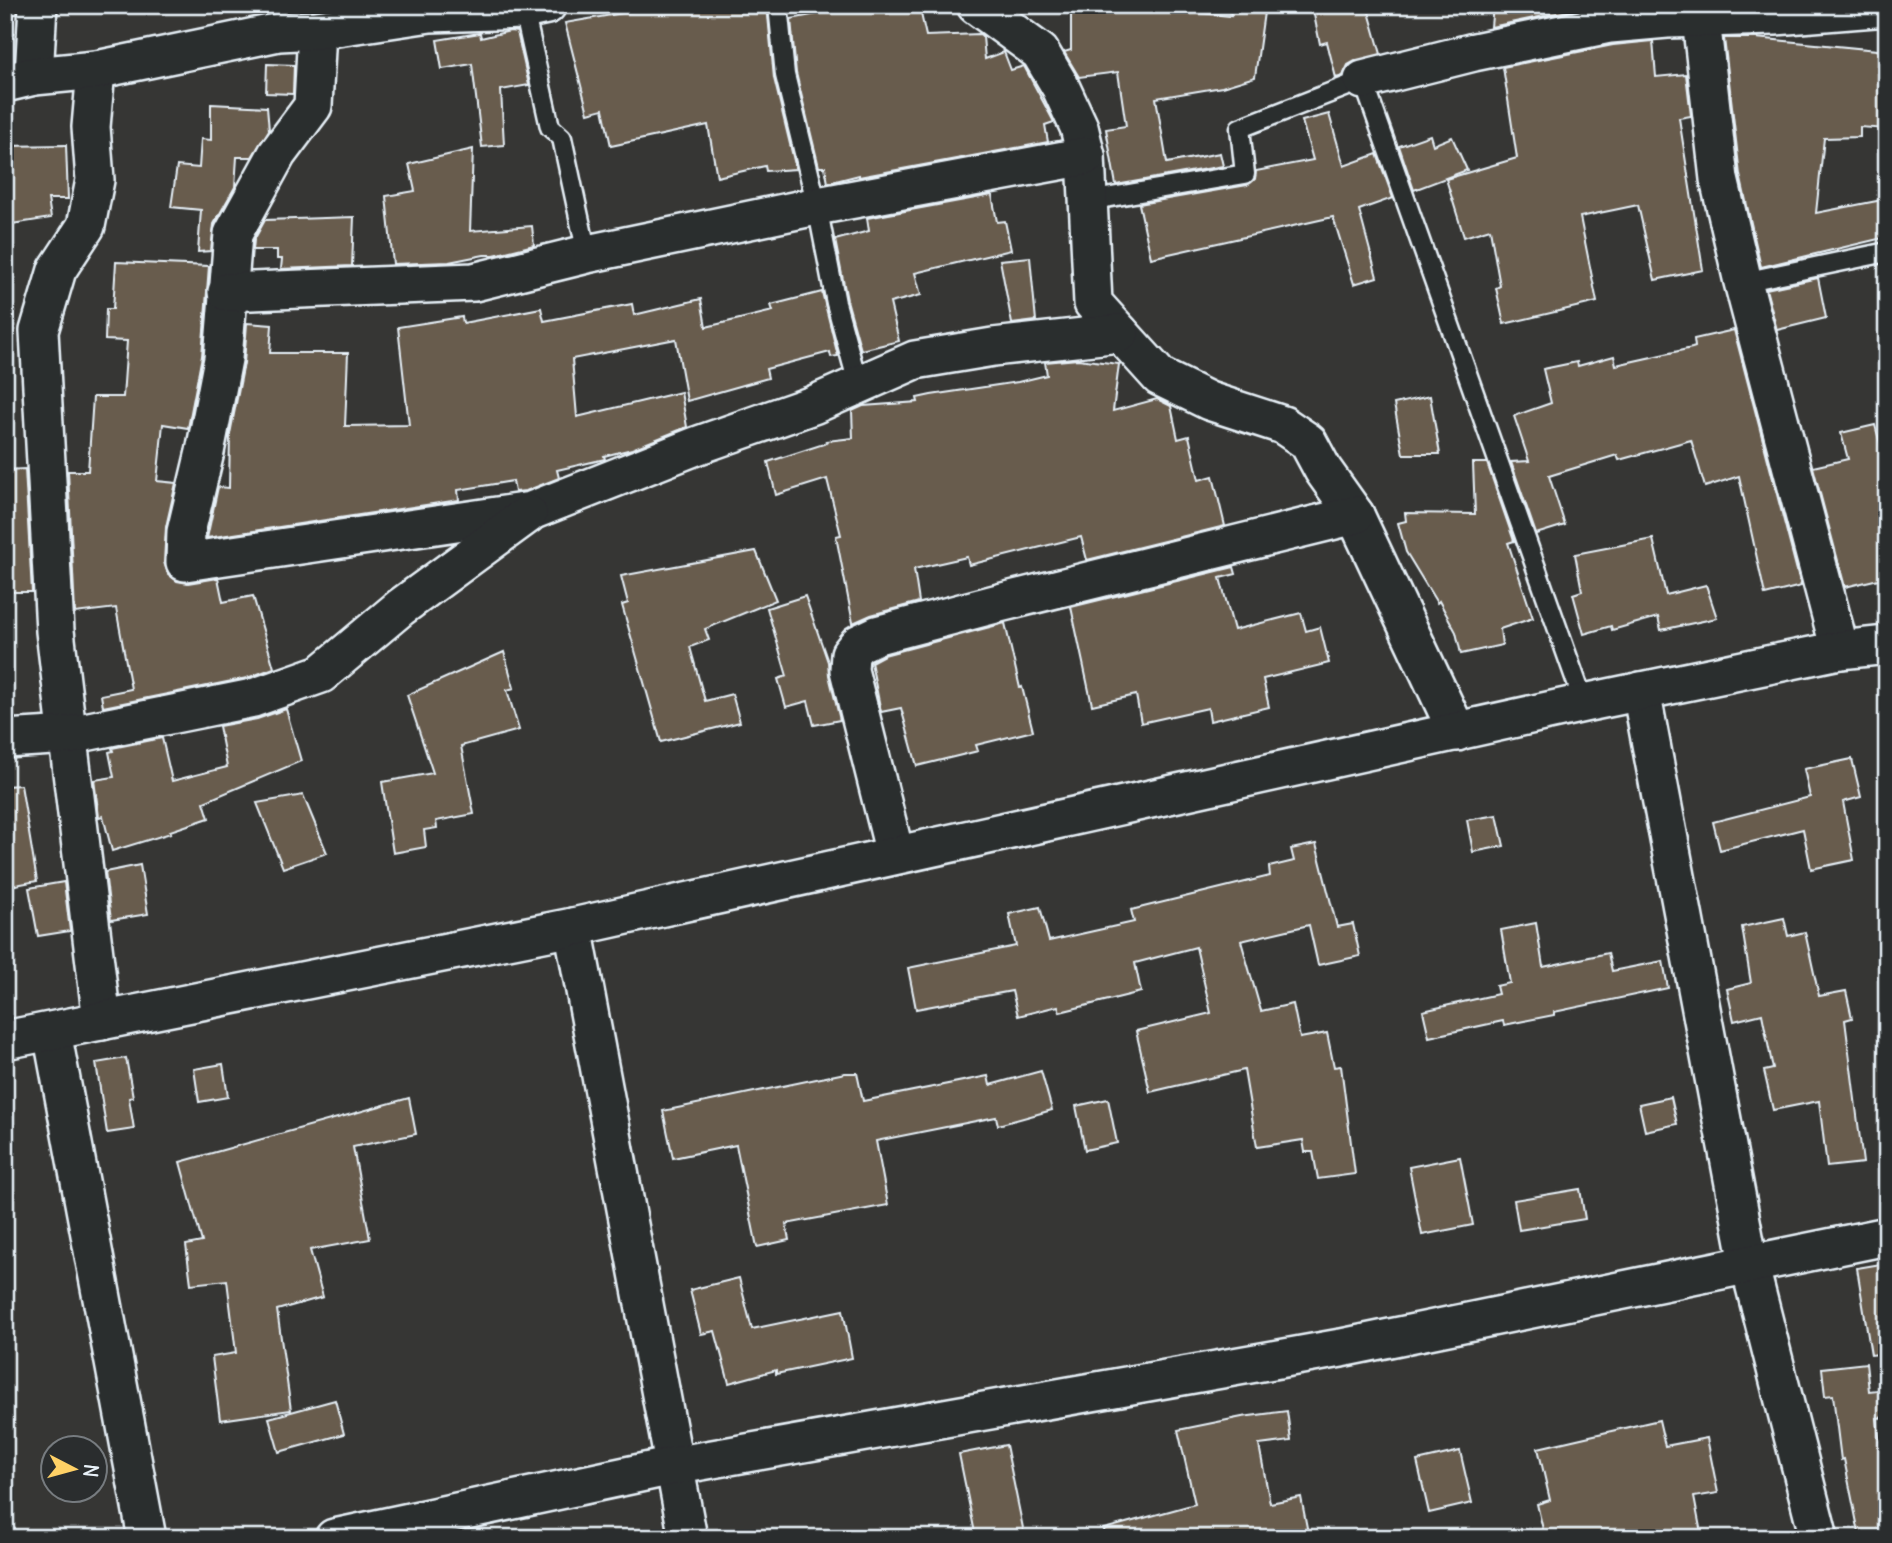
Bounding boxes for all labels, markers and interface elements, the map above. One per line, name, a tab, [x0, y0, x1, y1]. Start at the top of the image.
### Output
north arrow	[38, 1434, 108, 1504]
text: N	[78, 1463, 104, 1479]

